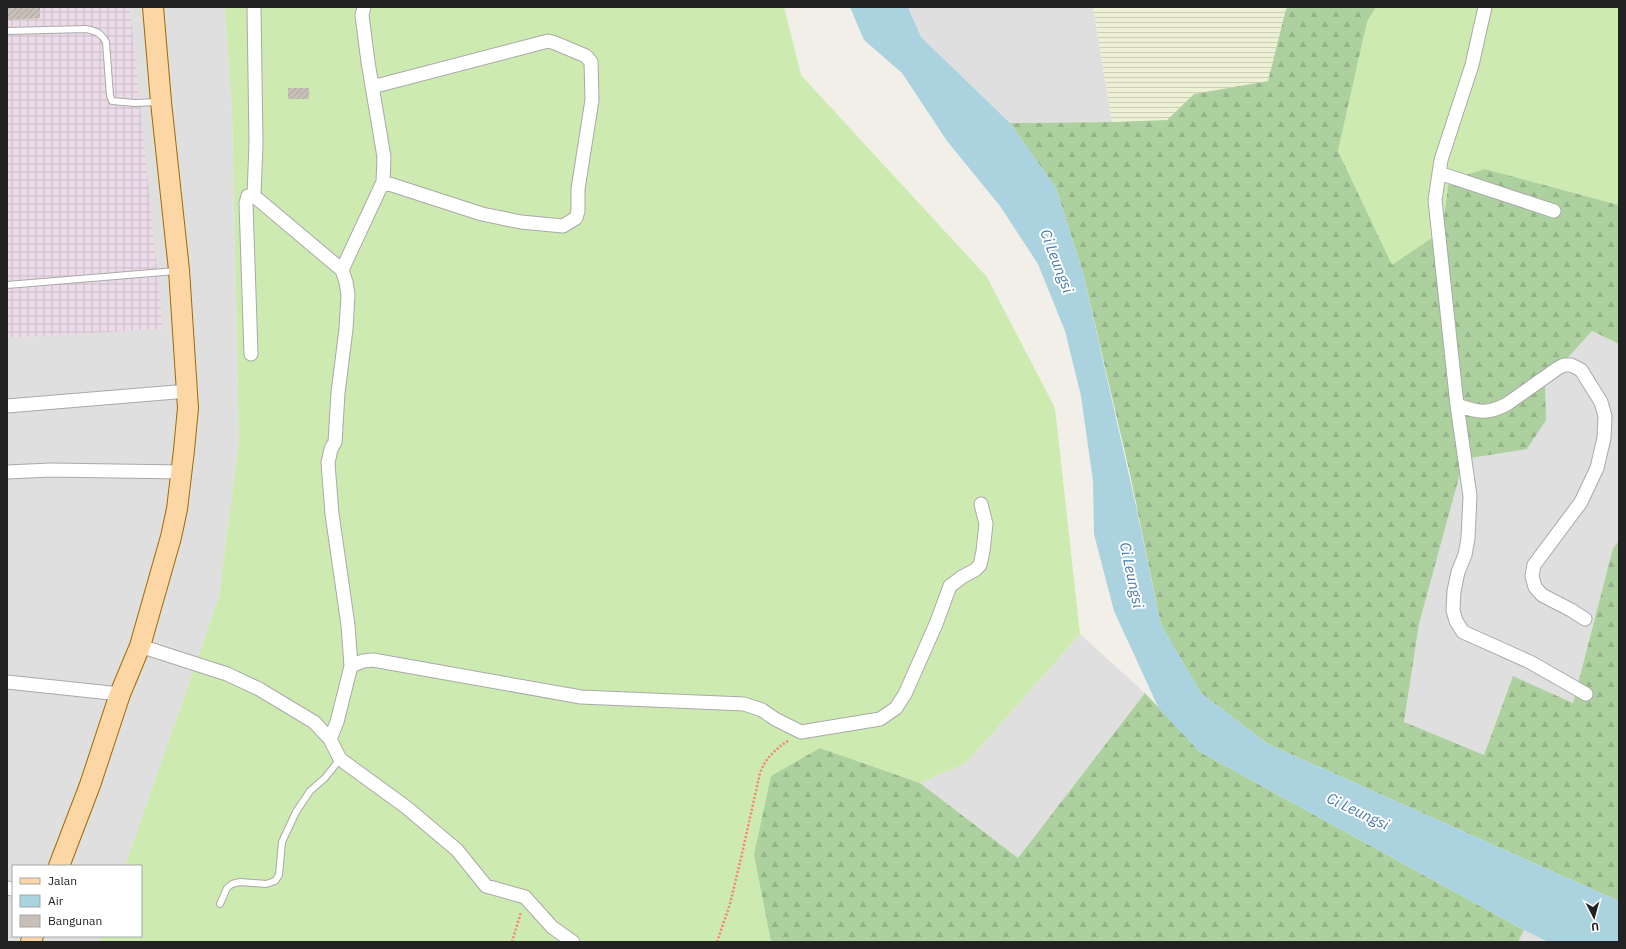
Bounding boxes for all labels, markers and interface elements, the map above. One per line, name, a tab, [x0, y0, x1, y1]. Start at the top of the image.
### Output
water label: Ci Leungsi	[1036, 226, 1078, 296]
water label: Ci Leungsi	[1116, 540, 1148, 610]
water label: Ci Leungsi	[1324, 788, 1392, 834]
legend	[12, 865, 142, 937]
text: Jalan	[48, 873, 77, 888]
text: Air	[48, 893, 64, 908]
north arrow	[1574, 897, 1614, 937]
text: Bangunan	[48, 913, 102, 928]
text: U	[1591, 920, 1600, 934]

